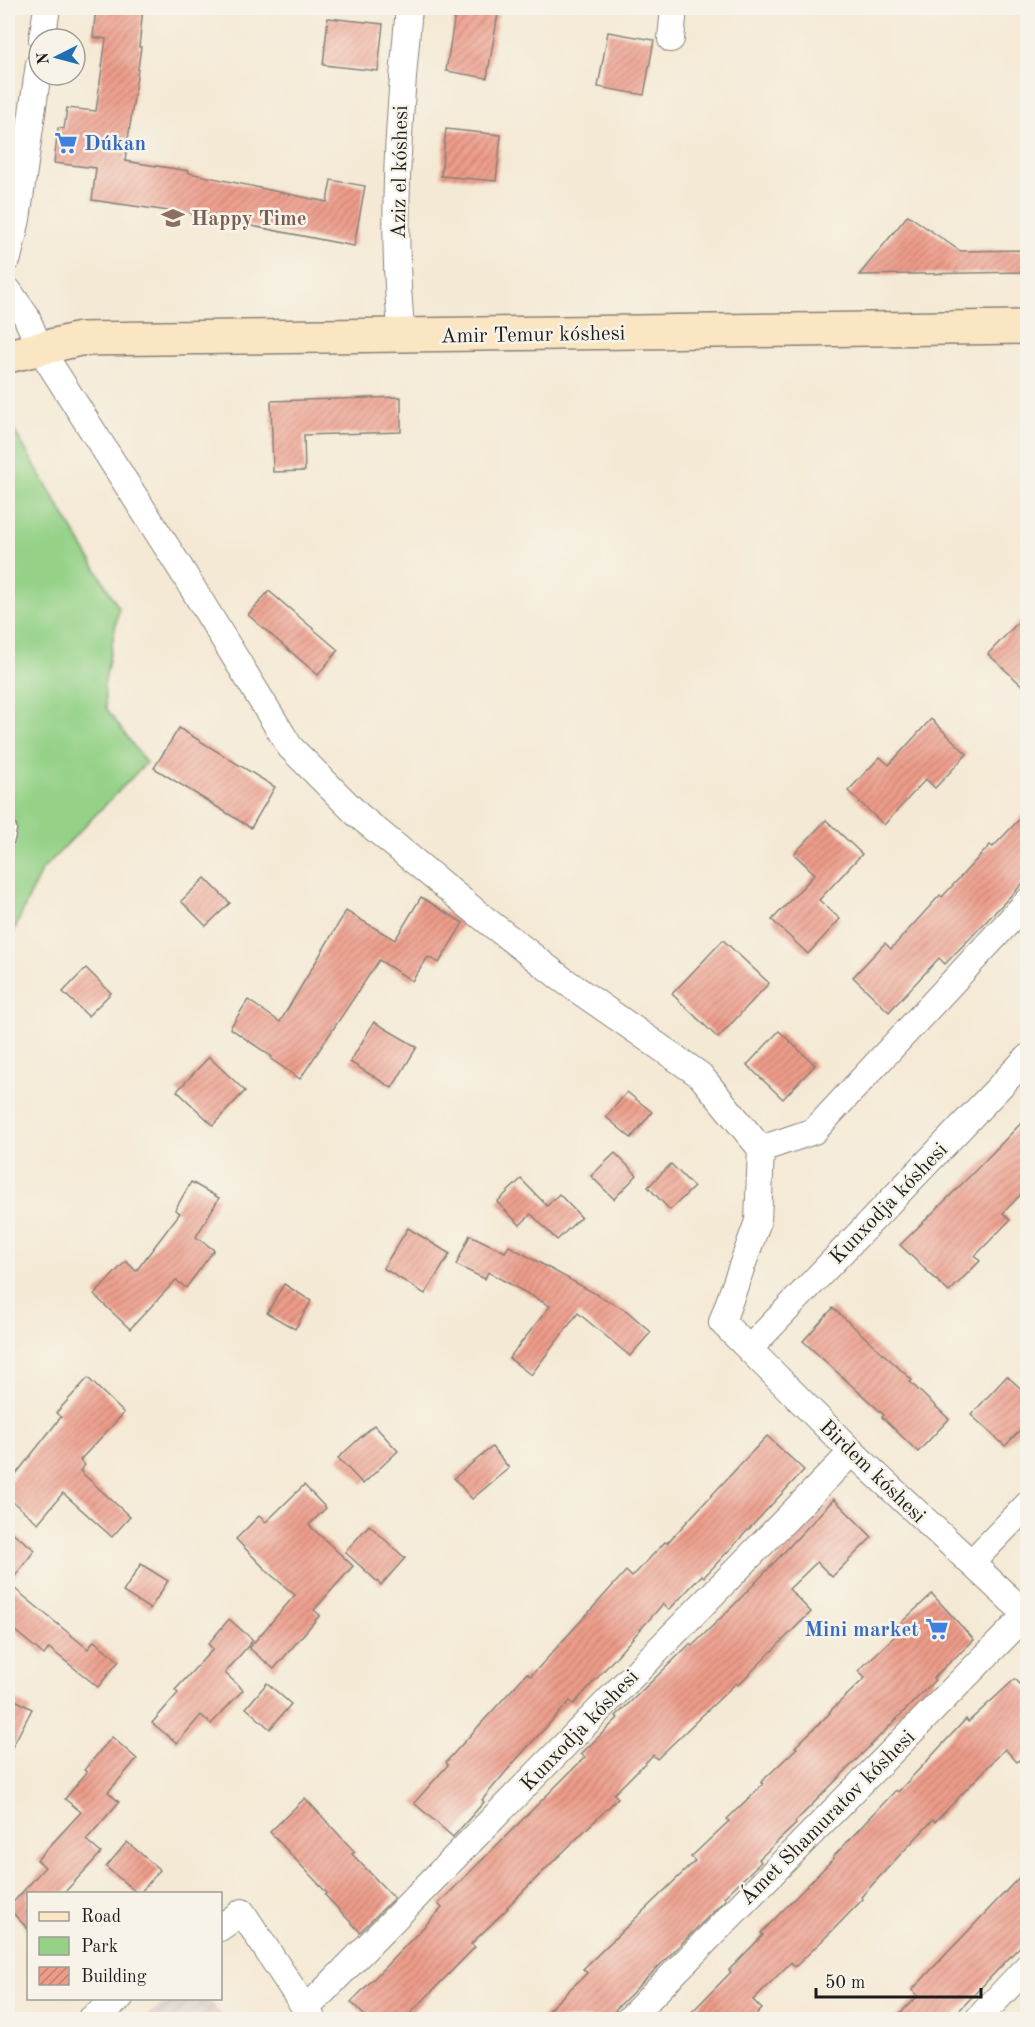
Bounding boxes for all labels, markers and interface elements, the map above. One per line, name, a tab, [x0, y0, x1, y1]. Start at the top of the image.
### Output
north arrow	[27, 27, 87, 87]
text: N	[35, 51, 53, 65]
street label: Aziz el kóshesi	[389, 105, 412, 239]
supermarket icon: Dúkan	[53, 130, 79, 156]
place label: Dúkan	[84, 134, 146, 155]
school or university icon: Happy Time	[160, 205, 186, 231]
place label: Happy Time	[191, 209, 307, 230]
street label: Amir Temur kóshesi	[440, 323, 626, 348]
street label: Kunxodja kóshesi	[826, 1139, 952, 1269]
street label: Birdem kóshesi	[815, 1417, 929, 1528]
supermarket icon: Mini market	[924, 1616, 950, 1642]
place label: Mini market	[804, 1620, 919, 1641]
street label: Kunxodja kóshesi	[517, 1666, 643, 1796]
street label: Ámet Shamuratov kóshesi	[734, 1724, 919, 1909]
legend	[27, 1892, 222, 2000]
text: Road	[81, 1908, 121, 1926]
text: Park	[81, 1938, 118, 1956]
scale bar	[816, 1961, 981, 1999]
text: Building	[81, 1968, 147, 1986]
text: 50 m	[825, 1974, 865, 1992]

